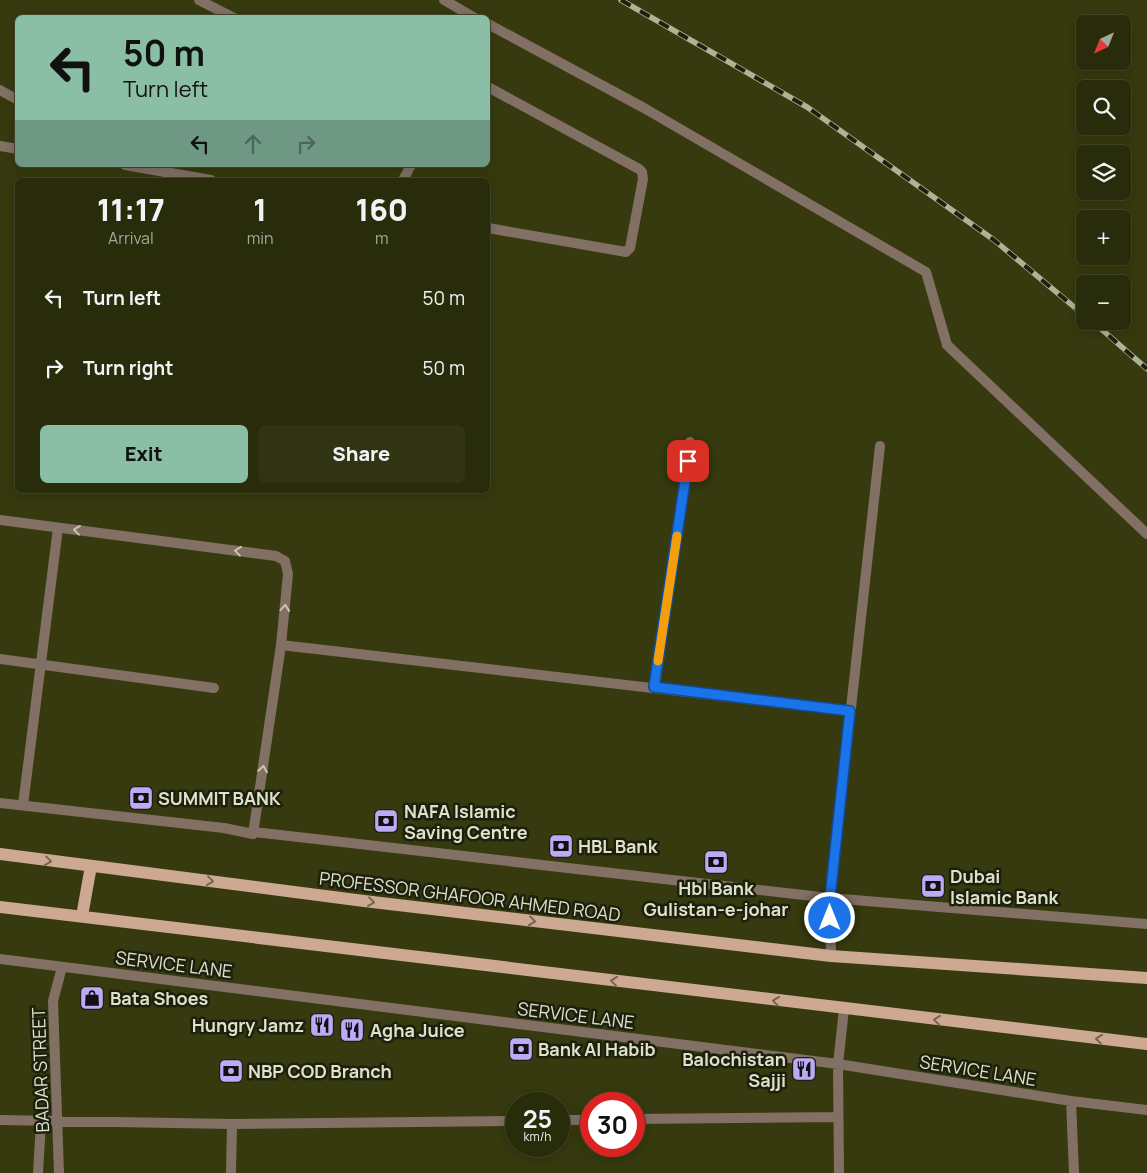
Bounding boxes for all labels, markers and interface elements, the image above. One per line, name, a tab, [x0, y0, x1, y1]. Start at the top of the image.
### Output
north arrow	[1076, 15, 1131, 70]
map controls	[1076, 15, 1131, 330]
text: 50 m	[123, 29, 205, 77]
icon: left	[40, 35, 105, 100]
text: Turn left	[123, 74, 208, 104]
button: search	[1076, 80, 1131, 135]
icon: left	[186, 130, 214, 158]
icon: ahead	[239, 130, 267, 158]
icon: right	[292, 130, 320, 158]
button: layers	[1076, 145, 1131, 200]
text: 11:17	[97, 189, 165, 230]
text: 1	[253, 189, 267, 230]
text: 160	[356, 189, 408, 230]
button: +	[1076, 210, 1131, 265]
text: Arrival	[108, 227, 154, 249]
text: min	[247, 227, 274, 249]
text: m	[375, 227, 389, 249]
button: −	[1076, 275, 1131, 330]
icon: left	[40, 284, 68, 312]
text: Turn left	[83, 285, 161, 311]
text: 50 m	[423, 285, 465, 311]
icon: right	[40, 354, 68, 382]
text: Turn right	[83, 355, 173, 381]
text: 50 m	[423, 355, 465, 381]
button: Exit	[40, 425, 248, 483]
button: Share	[258, 425, 465, 483]
pin	[667, 440, 709, 482]
icon: arrive	[674, 447, 702, 475]
one-way arrow	[73, 525, 81, 536]
one-way arrow	[234, 546, 242, 557]
one-way arrow	[279, 603, 290, 611]
one-way arrow	[257, 764, 268, 772]
bank icon: SUMMIT BANK	[128, 785, 154, 811]
place label: SUMMIT BANK	[158, 786, 281, 810]
place label: NAFA Islamic Saving Centre	[404, 799, 528, 844]
bank icon: NAFA Islamic Saving Centre	[373, 808, 399, 834]
bank icon: HBL Bank	[548, 833, 574, 859]
place label: HBL Bank	[578, 834, 659, 858]
bank icon: Hbl Bank Gulistan-e-johar	[703, 849, 729, 875]
one-way arrow	[44, 855, 53, 865]
place label: Dubai Islamic Bank	[950, 864, 1059, 909]
street label: PROFESSOR GHAFOOR AHMED ROAD	[318, 866, 622, 926]
bank icon: Dubai Islamic Bank	[920, 873, 946, 899]
one-way arrow	[206, 875, 214, 886]
place label: Hbl Bank Gulistan-e-johar	[644, 876, 788, 921]
position arrow	[803, 891, 855, 943]
one-way arrow	[367, 896, 375, 907]
one-way arrow	[528, 915, 536, 926]
street label: SERVICE LANE	[114, 945, 234, 983]
one-way arrow	[610, 976, 618, 987]
shop icon: Bata Shoes	[79, 985, 105, 1011]
place label: Bata Shoes	[110, 986, 209, 1010]
street label: SERVICE LANE	[516, 996, 636, 1034]
one-way arrow	[771, 996, 779, 1007]
street label: BADAR STREET	[26, 1007, 54, 1133]
restaurant icon: Hungry Jamz	[309, 1012, 335, 1038]
place label: Hungry Jamz	[192, 1013, 304, 1037]
one-way arrow	[933, 1015, 941, 1026]
restaurant icon: Agha Juice	[339, 1017, 365, 1043]
place label: Agha Juice	[370, 1018, 465, 1042]
one-way arrow	[1094, 1034, 1102, 1045]
bank icon: Bank Al Habib	[508, 1036, 534, 1062]
place label: Bank Al Habib	[538, 1037, 656, 1061]
place label: Balochistan Sajji	[682, 1047, 786, 1092]
street label: SERVICE LANE	[918, 1049, 1038, 1091]
restaurant icon: Balochistan Sajji	[791, 1056, 817, 1082]
bank icon: NBP COD Branch	[218, 1058, 244, 1084]
place label: NBP COD Branch	[248, 1059, 392, 1083]
speed limit sign: 30	[580, 1092, 645, 1157]
text: 25	[523, 1101, 552, 1136]
text: km/h	[524, 1128, 551, 1145]

